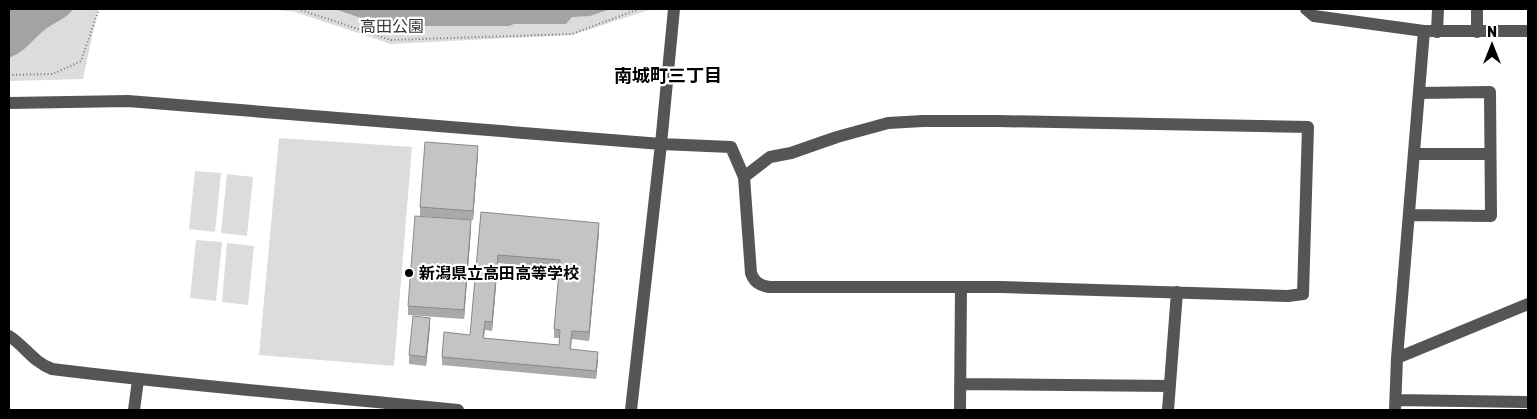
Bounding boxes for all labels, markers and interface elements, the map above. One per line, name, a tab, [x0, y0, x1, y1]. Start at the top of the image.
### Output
park label: 高田公園	[360, 17, 424, 36]
north arrow	[1467, 20, 1517, 70]
text: N	[1487, 24, 1497, 41]
district label: 南城町三丁目	[614, 65, 722, 87]
place label: 新潟県立高田高等学校	[419, 264, 579, 283]
marker: 新潟県立高田高等学校	[403, 267, 415, 279]

